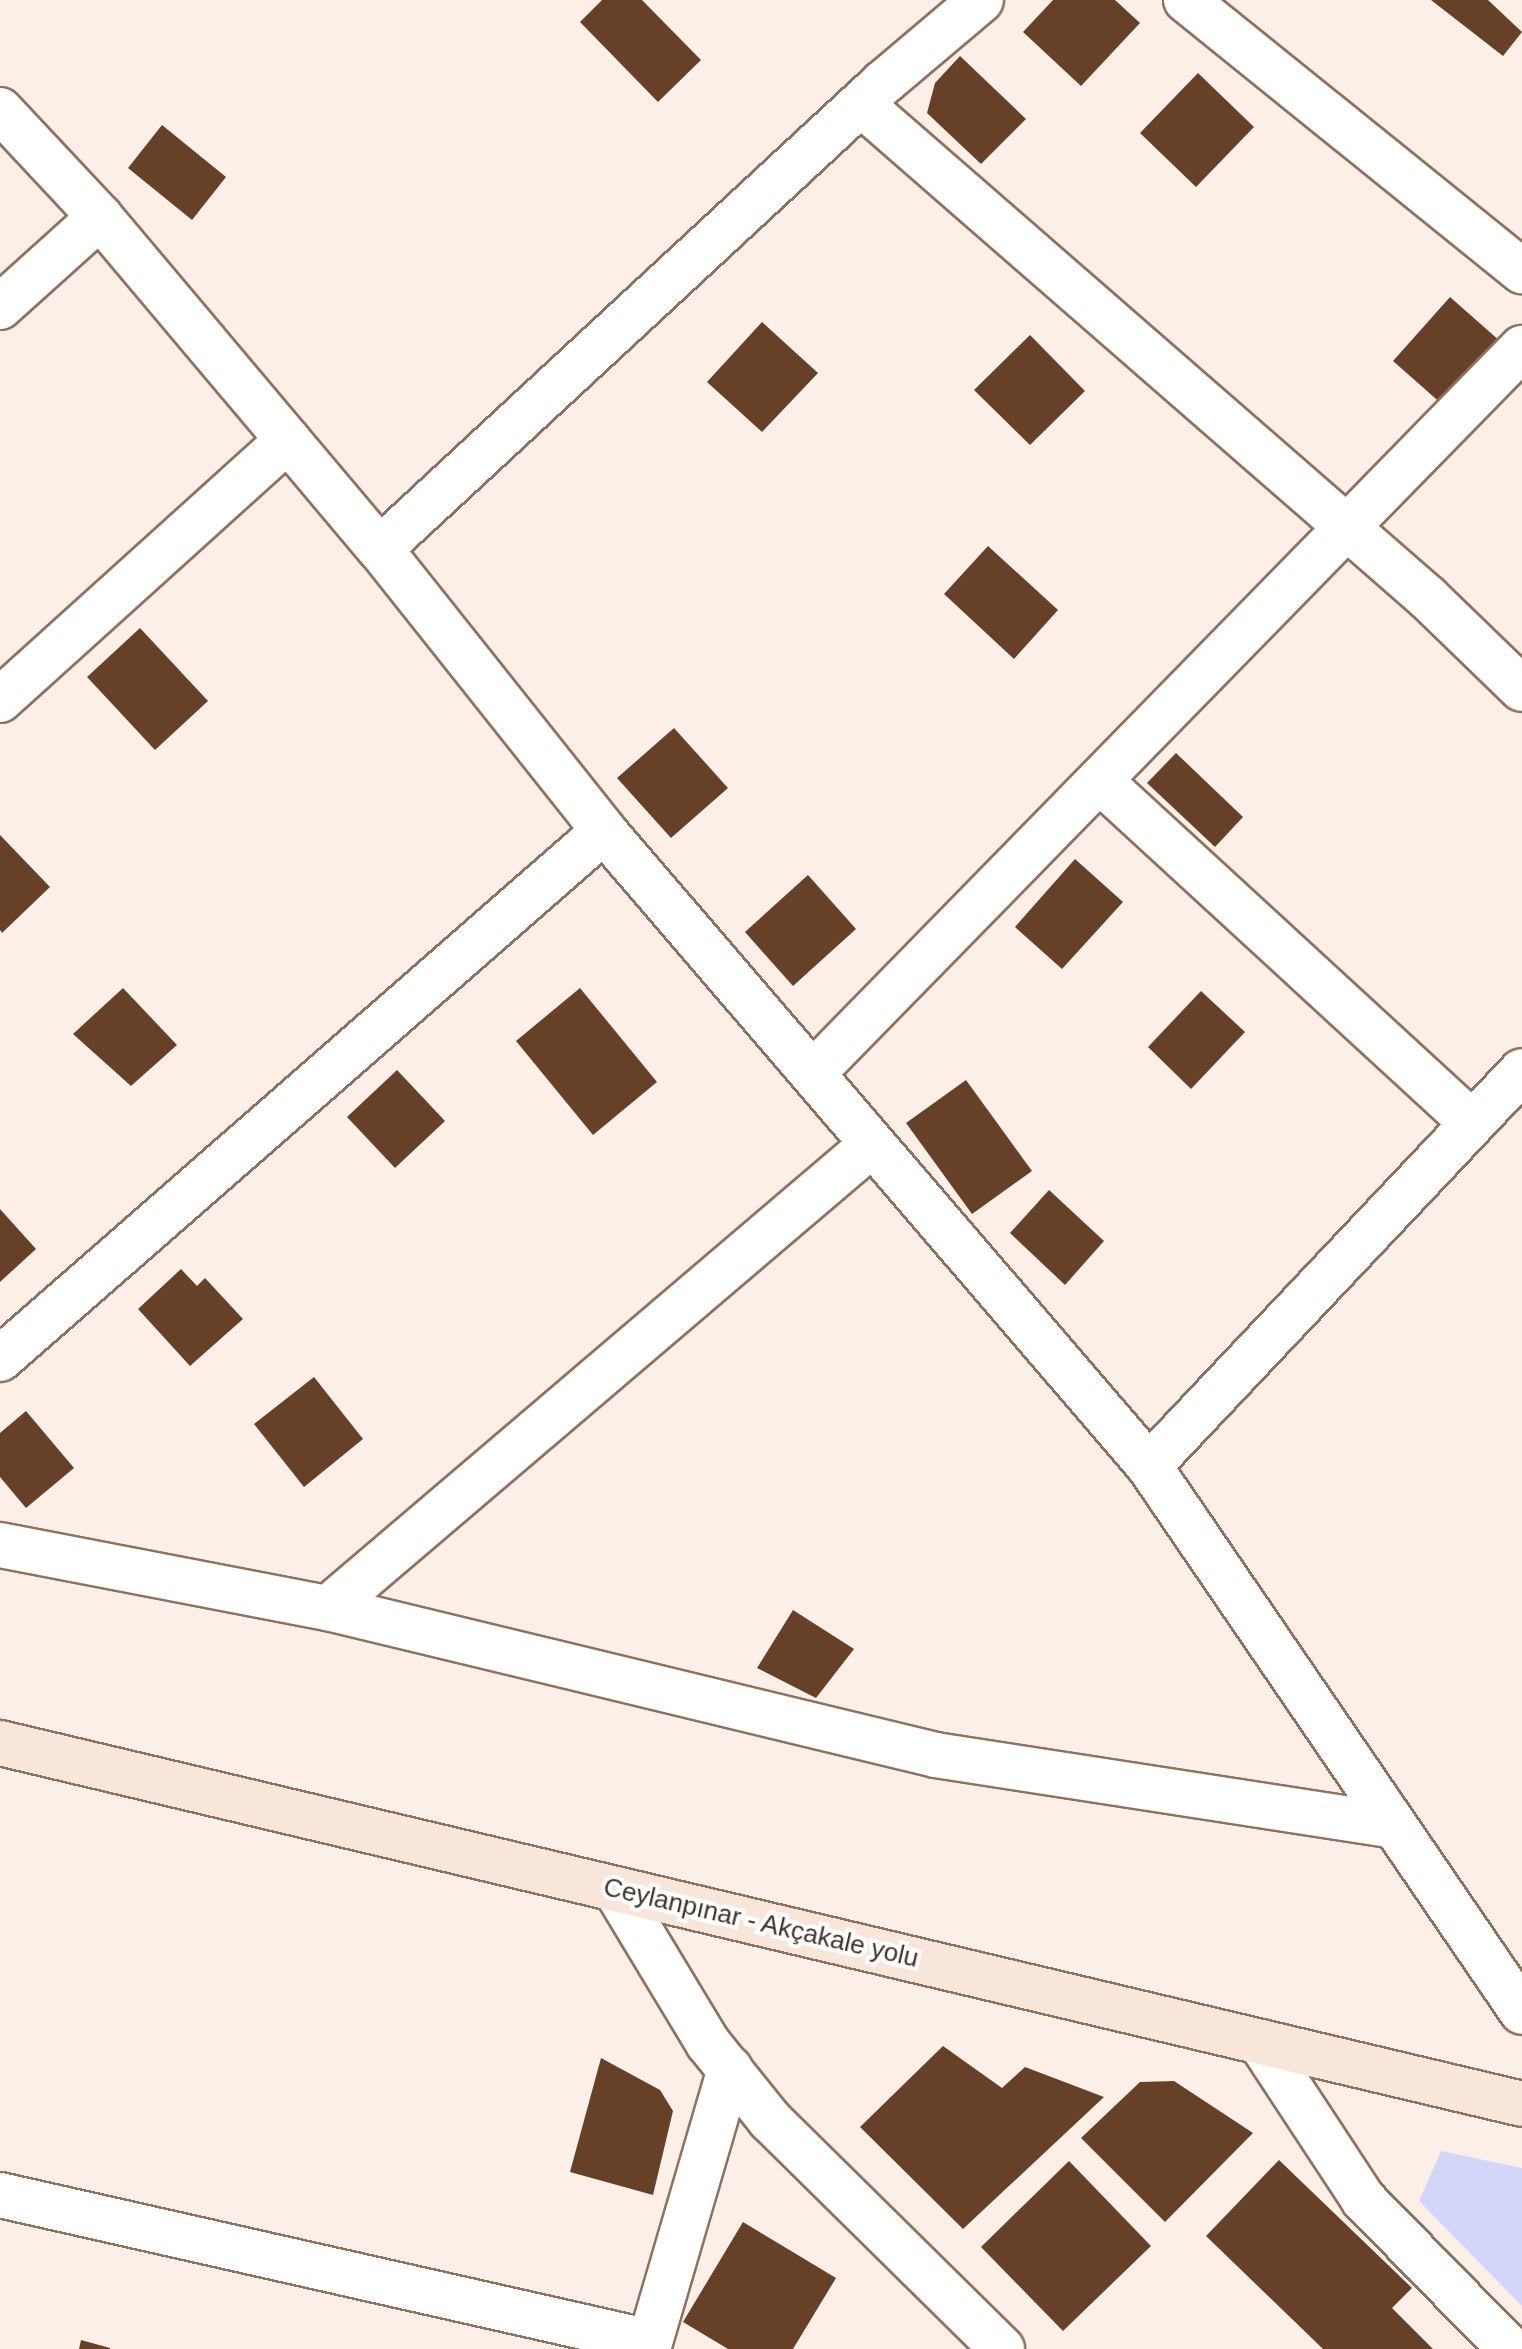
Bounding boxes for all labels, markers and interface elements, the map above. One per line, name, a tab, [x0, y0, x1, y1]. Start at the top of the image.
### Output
street label: Ceylanpınar - Akçakale yolu	[600, 1871, 922, 1975]

